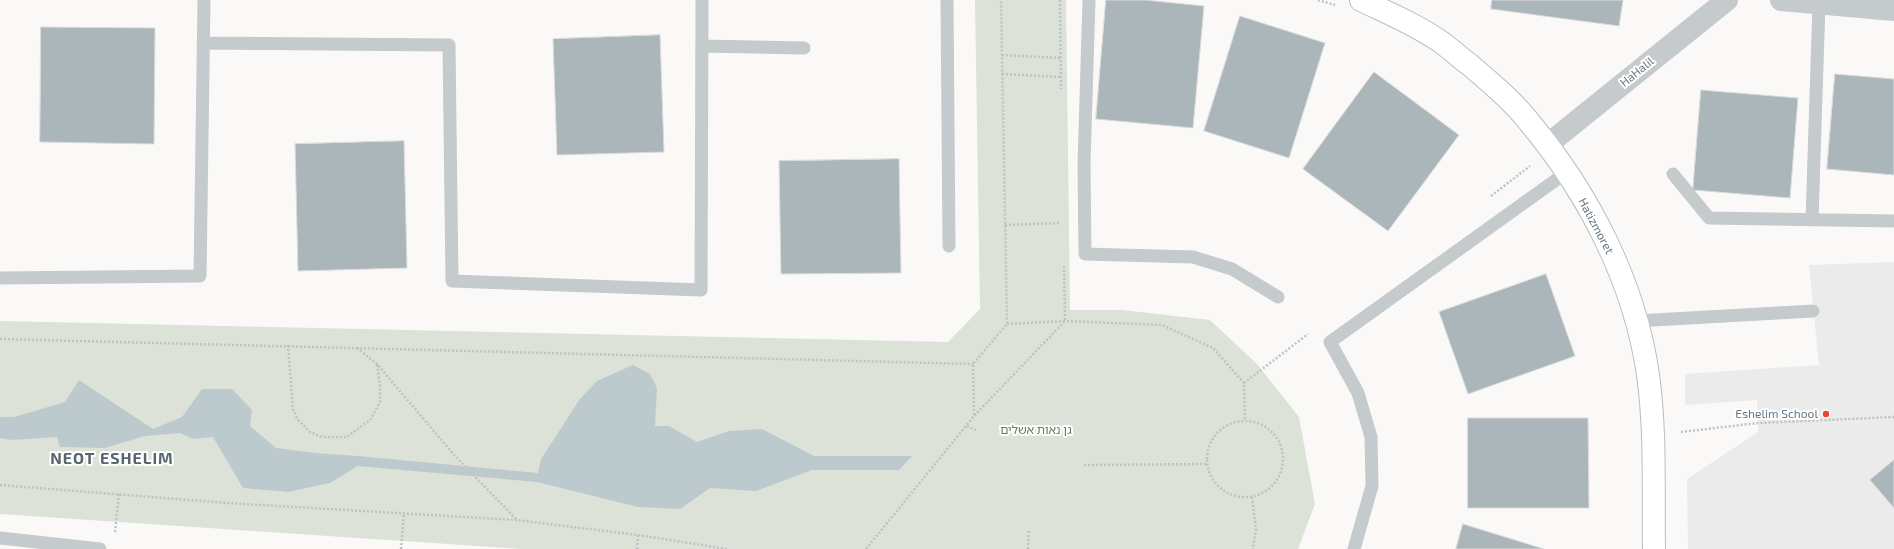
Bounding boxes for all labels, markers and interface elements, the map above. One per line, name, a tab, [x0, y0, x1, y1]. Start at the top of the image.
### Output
street label: HaHalil	[1617, 54, 1657, 90]
street label: Hatizmoret	[1575, 196, 1617, 256]
place label: Eshelim School	[1735, 407, 1818, 421]
marker: Eshelim School	[1821, 409, 1831, 419]
park label: גן נאות אשלים	[1000, 423, 1072, 437]
district label: NEOT ESHELIM	[50, 449, 174, 469]

